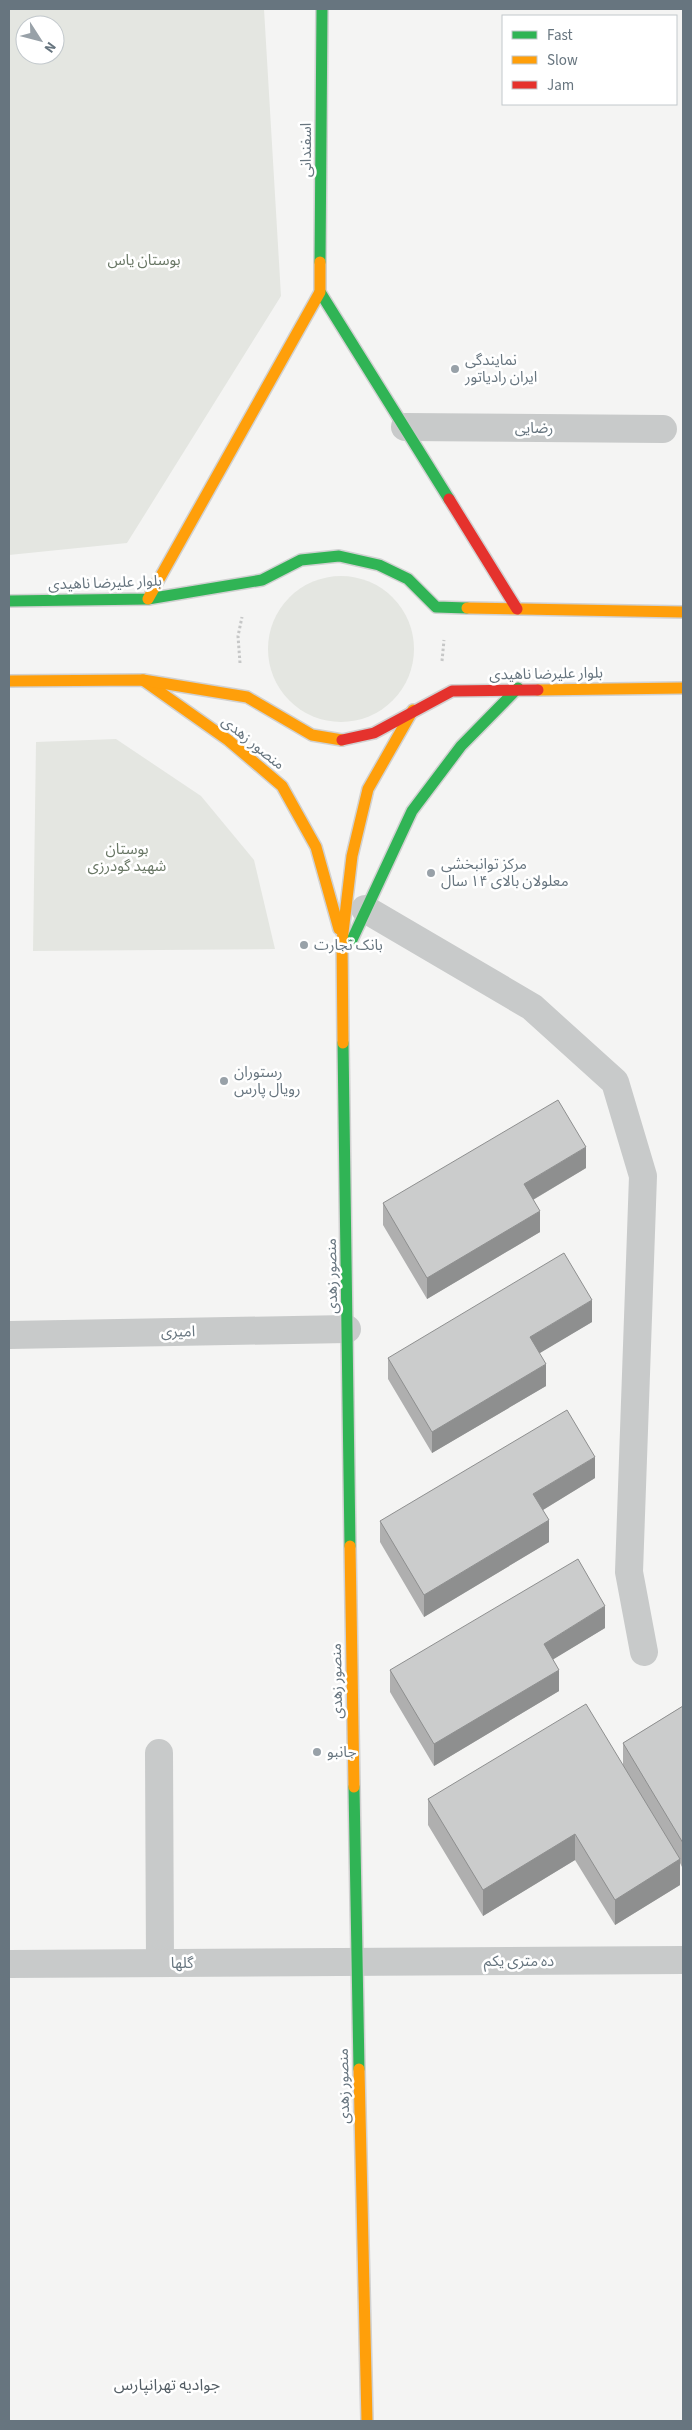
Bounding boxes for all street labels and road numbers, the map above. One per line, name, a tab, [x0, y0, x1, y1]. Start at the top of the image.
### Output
street label: اسفندانی	[296, 123, 317, 177]
street label: رضایی	[515, 418, 553, 439]
street label: بلوار علیرضا ناهیدی	[48, 571, 162, 595]
street label: بلوار علیرضا ناهیدی	[489, 663, 603, 685]
street label: منصور زهدی	[217, 711, 289, 775]
street label: منصور زهدی	[321, 1238, 343, 1314]
street label: امیری	[161, 1321, 195, 1343]
street label: منصور زهدی	[326, 1643, 348, 1719]
street label: ده متری یکم	[484, 1951, 554, 1972]
street label: گلها	[171, 1953, 194, 1974]
street label: منصور زهدی	[333, 2048, 355, 2124]

